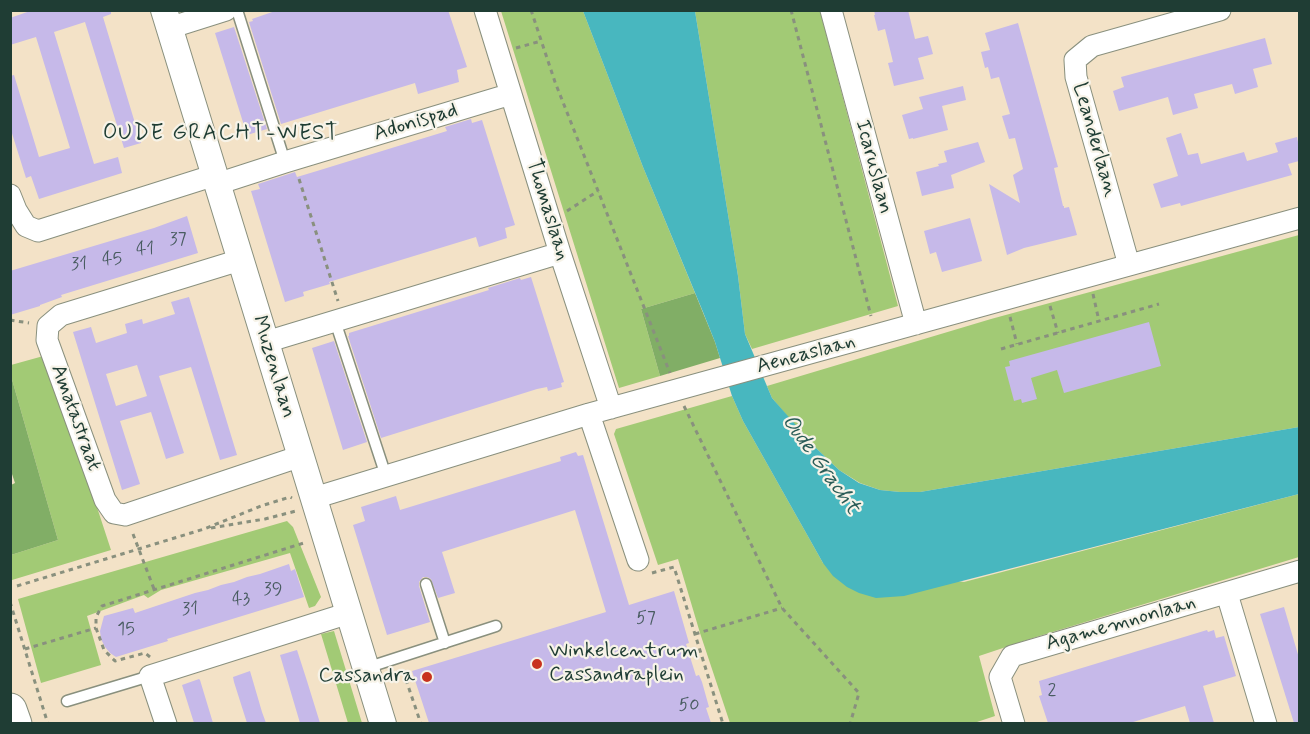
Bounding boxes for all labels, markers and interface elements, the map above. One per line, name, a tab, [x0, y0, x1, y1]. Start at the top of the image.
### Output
street label: Leanderlaan	[1066, 80, 1122, 200]
street label: Adonispad	[371, 98, 461, 148]
street label: Icaruslaan	[848, 117, 898, 217]
district label: OUDE GRACHT-WEST	[102, 121, 340, 147]
street label: Thomaslaan	[520, 156, 574, 264]
house number: 37	[169, 229, 187, 251]
house number: 41	[136, 239, 154, 261]
house number: 45	[102, 249, 122, 271]
house number: 31	[71, 254, 87, 276]
street label: Muzenlaan	[246, 313, 300, 421]
street label: Aeneaslaan	[754, 330, 858, 380]
street label: Amatastraat	[44, 361, 106, 475]
water label: Oude Gracht	[775, 410, 865, 520]
house number: 39	[264, 579, 282, 601]
house number: 43	[232, 589, 250, 611]
street label: Agamemnonlaan	[1043, 591, 1199, 657]
house number: 31	[182, 599, 198, 621]
house number: 57	[636, 608, 656, 630]
house number: 15	[117, 619, 135, 641]
place label: Winkelcentrum Cassandraplein	[549, 639, 699, 689]
marker: Winkelcentrum Cassandraplein	[530, 657, 544, 671]
place label: Cassandra	[319, 664, 415, 690]
marker: Cassandra	[420, 670, 434, 684]
house number: 2	[1048, 680, 1056, 702]
house number: 50	[678, 695, 700, 717]

